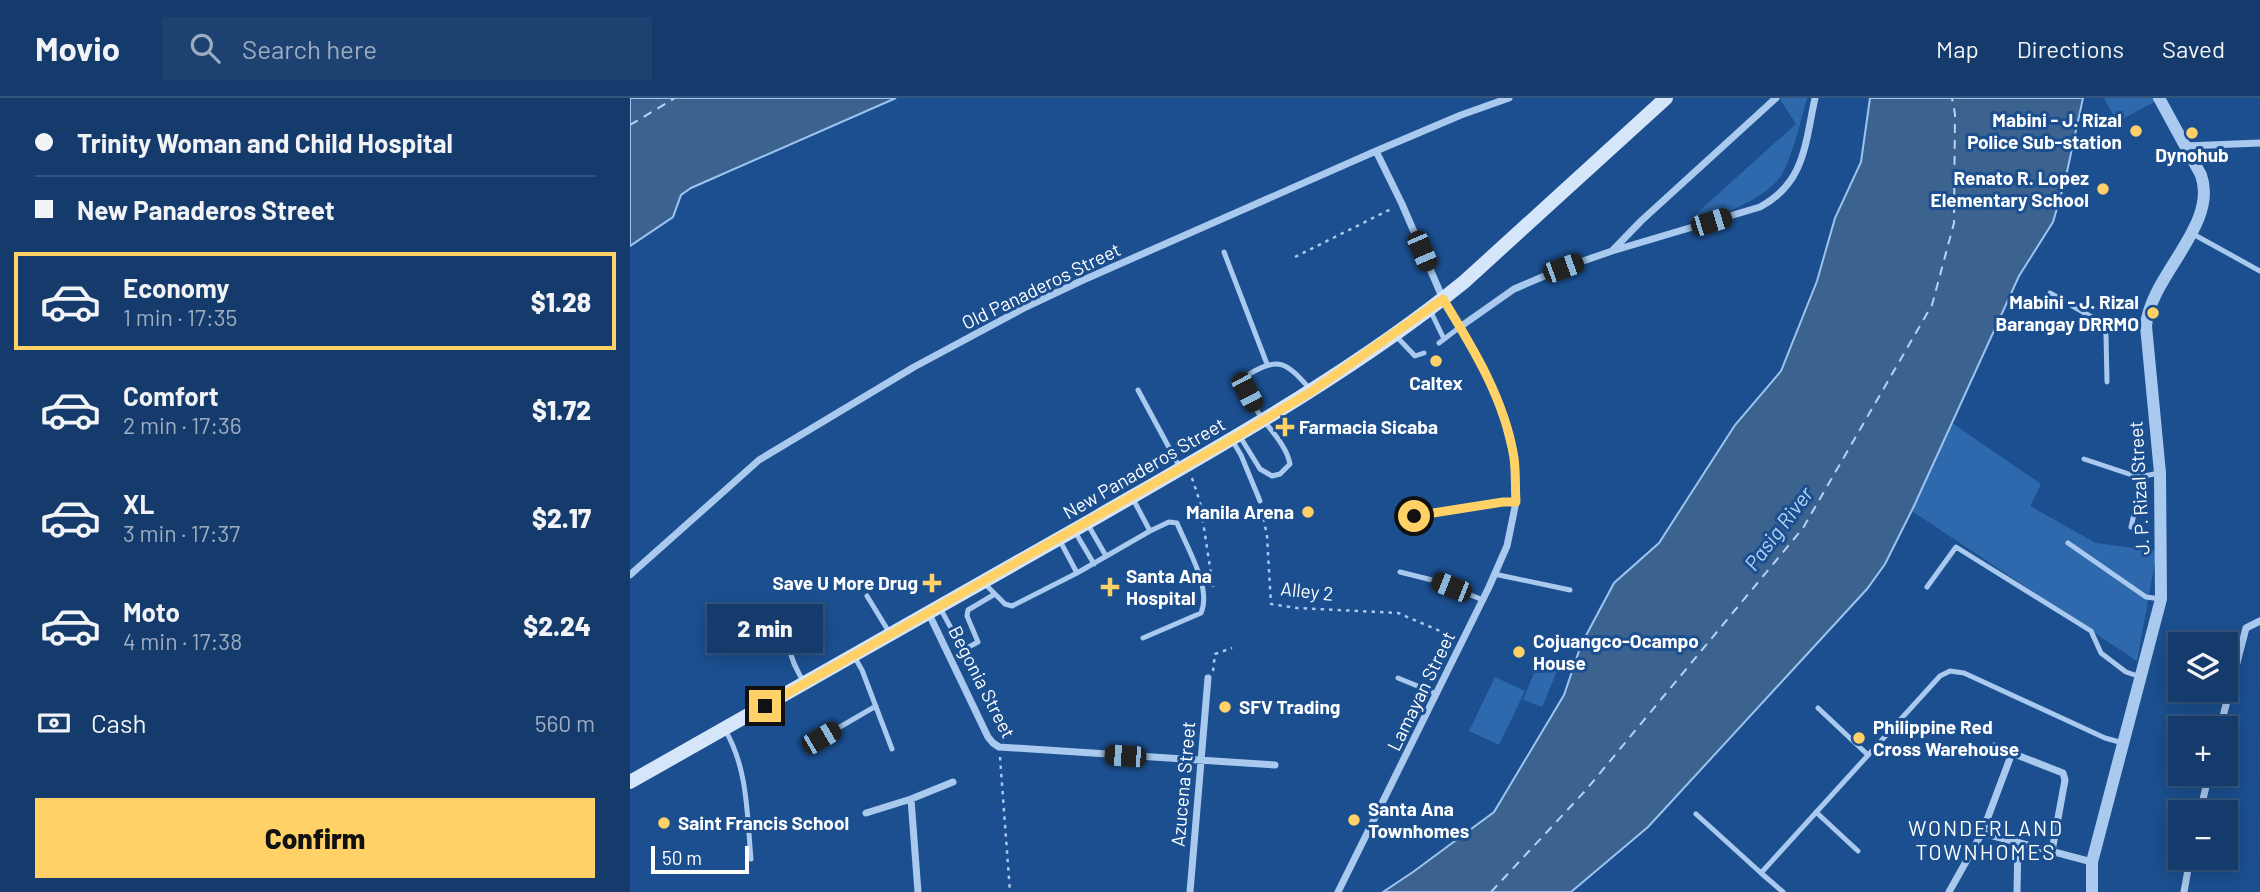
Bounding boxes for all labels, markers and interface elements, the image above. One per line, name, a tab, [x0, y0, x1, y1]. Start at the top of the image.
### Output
search box	[162, 17, 652, 80]
text: Movio	[35, 28, 120, 68]
icon: search	[186, 29, 224, 67]
text: Search here	[242, 33, 377, 64]
text: Map	[1936, 34, 1979, 63]
text: Directions	[2017, 34, 2124, 63]
text: Saved	[2162, 34, 2225, 63]
place label: Mabini - J. Rizal Police Sub-station	[1967, 108, 2122, 153]
marker: Mabini - J. Rizal Police Sub-station	[2128, 123, 2144, 139]
marker: Dynohub	[2184, 125, 2200, 141]
text: Trinity Woman and Child Hospital	[77, 127, 453, 158]
place label: Dynohub	[2155, 143, 2229, 166]
place label: Renato R. Lopez Elementary School	[1931, 166, 2089, 211]
marker: Renato R. Lopez Elementary School	[2095, 181, 2111, 197]
text: New Panaderos Street	[77, 194, 335, 225]
car	[1688, 206, 1735, 238]
car	[1405, 228, 1440, 274]
street label: Old Panaderos Street	[958, 237, 1124, 334]
car	[1540, 251, 1587, 285]
icon: car	[39, 270, 102, 333]
text: Economy	[123, 272, 229, 303]
text: $1.28	[531, 286, 591, 317]
place label: Mabini - J. Rizal Barangay DRRMO	[1995, 290, 2139, 335]
text: 1 min · 17:35	[123, 303, 237, 331]
marker: Mabini - J. Rizal Barangay DRRMO	[2145, 305, 2161, 321]
marker: Caltex	[1428, 353, 1444, 369]
car	[1228, 369, 1267, 415]
place label: Caltex	[1409, 371, 1463, 394]
icon: car	[39, 378, 102, 441]
text: Comfort	[123, 380, 219, 411]
text: $1.72	[532, 394, 591, 425]
text: 2 min · 17:36	[123, 411, 242, 439]
street label: New Panaderos Street	[1059, 412, 1229, 523]
place label: Farmacia Sicaba	[1299, 415, 1438, 438]
marker: Farmacia Sicaba	[1277, 419, 1293, 435]
street label: J. P. Rizal Street	[2124, 420, 2153, 556]
water label: Pasig River	[1738, 481, 1818, 575]
icon: car	[39, 486, 102, 549]
text: XL	[123, 488, 154, 519]
place label: Manila Arena	[1186, 500, 1294, 523]
route start	[1398, 500, 1430, 532]
text: $2.17	[532, 502, 591, 533]
marker: Manila Arena	[1300, 504, 1316, 520]
text: 3 min · 17:37	[123, 519, 240, 547]
place label: Santa Ana Hospital	[1126, 564, 1212, 609]
car	[1428, 569, 1475, 605]
place label: Save U More Drug	[773, 571, 918, 594]
marker: Save U More Drug	[924, 575, 940, 591]
street label: Alley 2	[1280, 576, 1335, 605]
marker: Santa Ana Hospital	[1100, 577, 1120, 597]
icon: car	[39, 594, 102, 657]
text: Moto	[123, 596, 180, 627]
callout: 2 min	[707, 604, 823, 654]
text: $2.24	[523, 610, 591, 641]
text: 2 min	[737, 614, 793, 642]
street label: Begonia Street	[944, 622, 1021, 742]
text: 4 min · 17:38	[123, 627, 242, 655]
street label: Lamayan Street	[1382, 627, 1459, 754]
place label: Cojuangco-Ocampo House	[1533, 629, 1699, 674]
map controls	[2168, 632, 2238, 870]
button: layers	[2168, 632, 2238, 702]
marker: Cojuangco-Ocampo House	[1511, 644, 1527, 660]
route end	[749, 690, 781, 722]
place label: SFV Trading	[1239, 695, 1340, 718]
marker: SFV Trading	[1217, 699, 1233, 715]
icon: cash	[35, 704, 73, 742]
text: Cash	[91, 707, 146, 738]
text: 560 m	[535, 709, 595, 737]
place label: Philippine Red Cross Warehouse	[1873, 715, 2019, 760]
button: +	[2168, 716, 2238, 786]
car	[798, 718, 845, 758]
street label: Azucena Street	[1166, 720, 1199, 848]
marker: Philippine Red Cross Warehouse	[1851, 730, 1867, 746]
car	[1104, 744, 1147, 768]
place label: Santa Ana Townhomes	[1368, 797, 1469, 842]
button: Confirm	[35, 798, 595, 878]
button: −	[2168, 800, 2238, 870]
place label: Saint Francis School	[678, 811, 849, 834]
marker: Santa Ana Townhomes	[1346, 812, 1362, 828]
marker: Saint Francis School	[656, 815, 672, 831]
district label: WONDERLAND TOWNHOMES	[1908, 815, 2064, 864]
scale bar	[651, 843, 749, 875]
text: 50 m	[662, 846, 702, 869]

